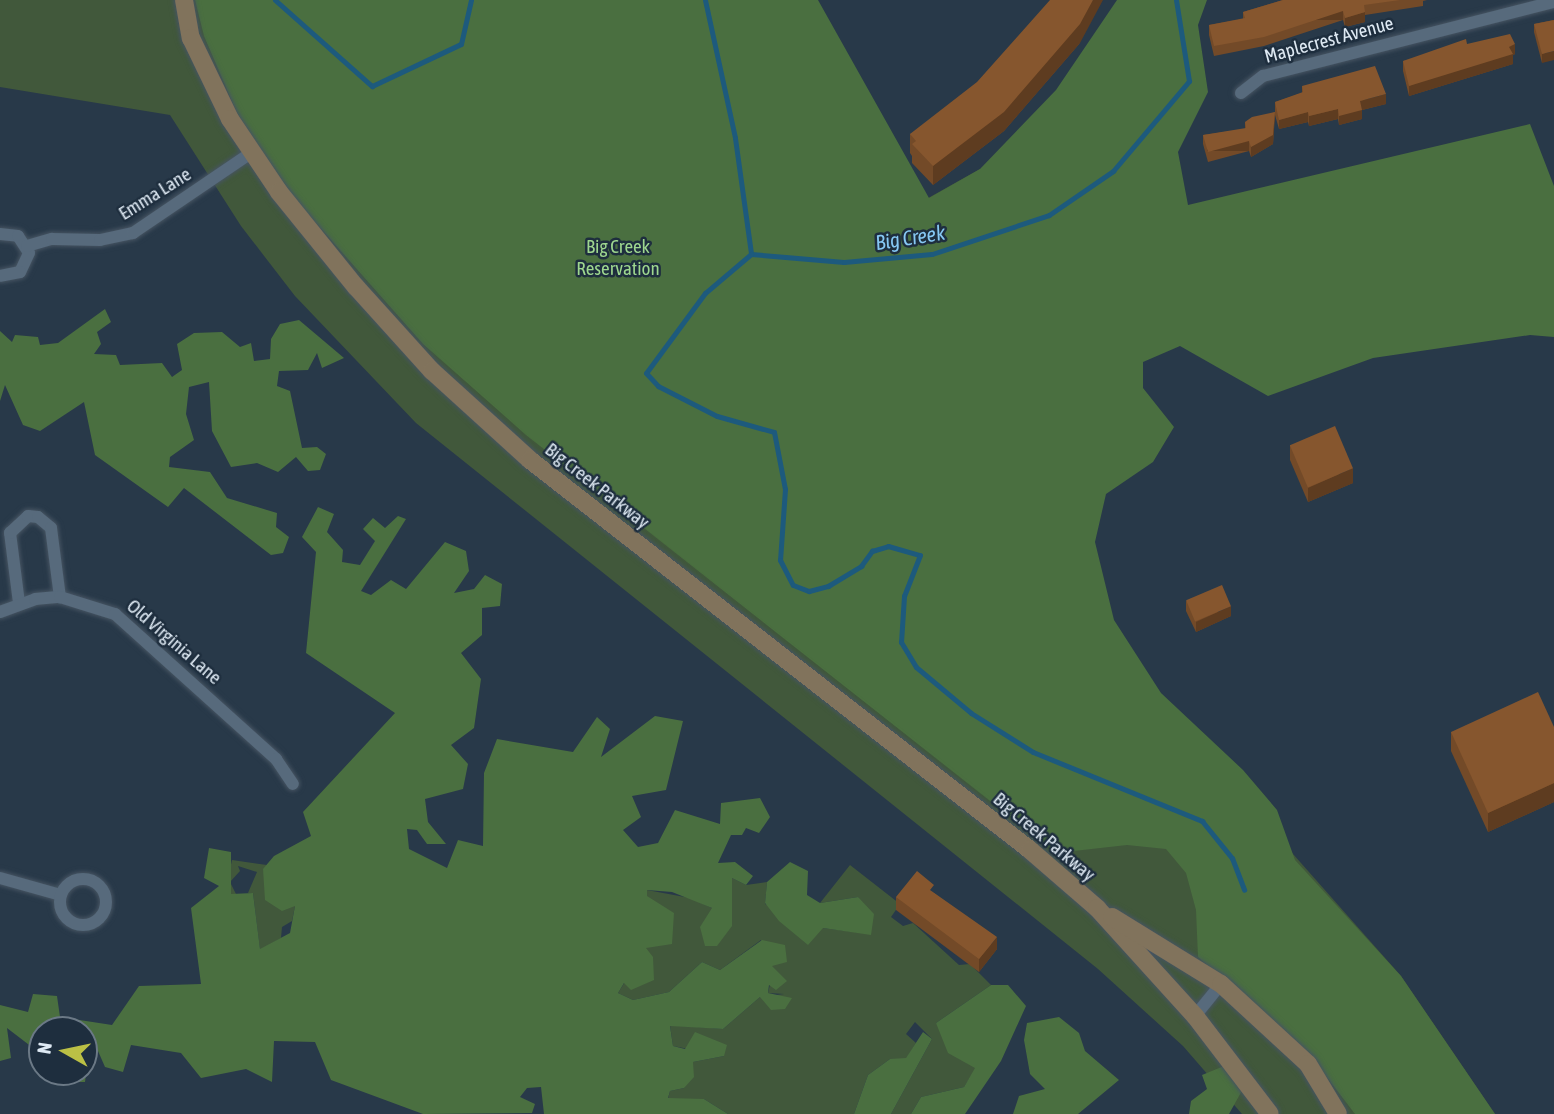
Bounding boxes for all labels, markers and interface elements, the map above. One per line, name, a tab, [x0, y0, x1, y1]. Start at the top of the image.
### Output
street label: Maplecrest Avenue	[1262, 12, 1396, 68]
street label: Emma Lane	[115, 163, 195, 225]
water label: Big Creek	[873, 219, 947, 255]
park label: Big Creek Reservation	[576, 236, 660, 280]
street label: Big Creek Parkway	[540, 438, 654, 534]
street label: Old Virginia Lane	[122, 595, 226, 689]
street label: Big Creek Parkway	[988, 788, 1100, 886]
north arrow	[28, 1016, 98, 1086]
text: N	[32, 1041, 56, 1055]

